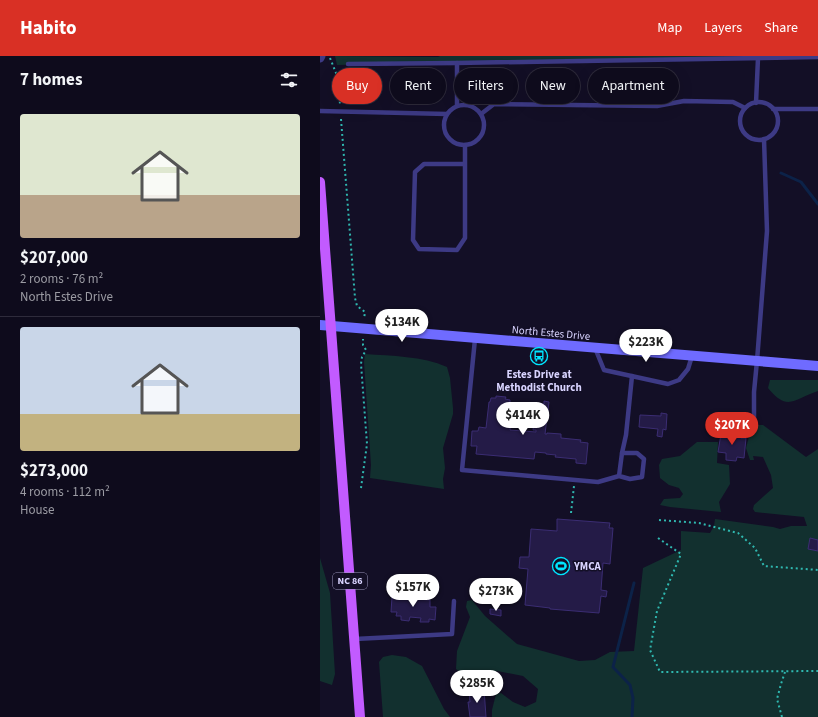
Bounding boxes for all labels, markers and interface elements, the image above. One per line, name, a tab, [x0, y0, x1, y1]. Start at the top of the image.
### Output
text: Habito	[20, 15, 76, 42]
text: Map	[657, 18, 682, 38]
text: Layers	[704, 18, 742, 38]
text: Share	[764, 18, 798, 38]
text: 7 homes	[20, 68, 82, 92]
chip: Buy	[332, 68, 382, 104]
chip: Rent	[390, 68, 446, 104]
chip: Filters	[454, 68, 518, 104]
chip: New	[526, 68, 580, 104]
chip: Apartment	[588, 68, 679, 104]
icon: filters	[278, 69, 300, 91]
icon: home	[124, 140, 196, 212]
text: $207,000	[20, 246, 88, 270]
text: 2 rooms · 76 m²	[20, 270, 103, 288]
text: North Estes Drive	[20, 288, 113, 306]
pin: $134K	[374, 309, 430, 343]
text: $134K	[384, 313, 420, 331]
street label: North Estes Drive	[511, 322, 591, 344]
pin: $223K	[618, 329, 674, 363]
text: $223K	[628, 333, 664, 351]
bus stop icon: Estes Drive at Methodist Church	[529, 346, 549, 366]
icon: home	[124, 353, 196, 425]
place label: Estes Drive at Methodist Church	[496, 367, 582, 395]
pin: $414K	[495, 402, 551, 436]
text: $414K	[505, 406, 541, 424]
pin: $207K	[704, 412, 760, 446]
text: $207K	[714, 416, 750, 434]
text: $273,000	[20, 459, 88, 483]
text: 4 rooms · 112 m²	[20, 483, 110, 501]
text: House	[20, 501, 55, 519]
sports icon: YMCA	[551, 556, 571, 576]
place label: YMCA	[573, 559, 602, 574]
road number: NC 86	[333, 573, 367, 589]
pin: $157K	[385, 574, 441, 608]
text: $157K	[395, 578, 431, 596]
pin: $273K	[468, 578, 524, 612]
text: $273K	[478, 582, 514, 600]
pin: $285K	[449, 670, 505, 704]
text: $285K	[459, 674, 495, 692]

